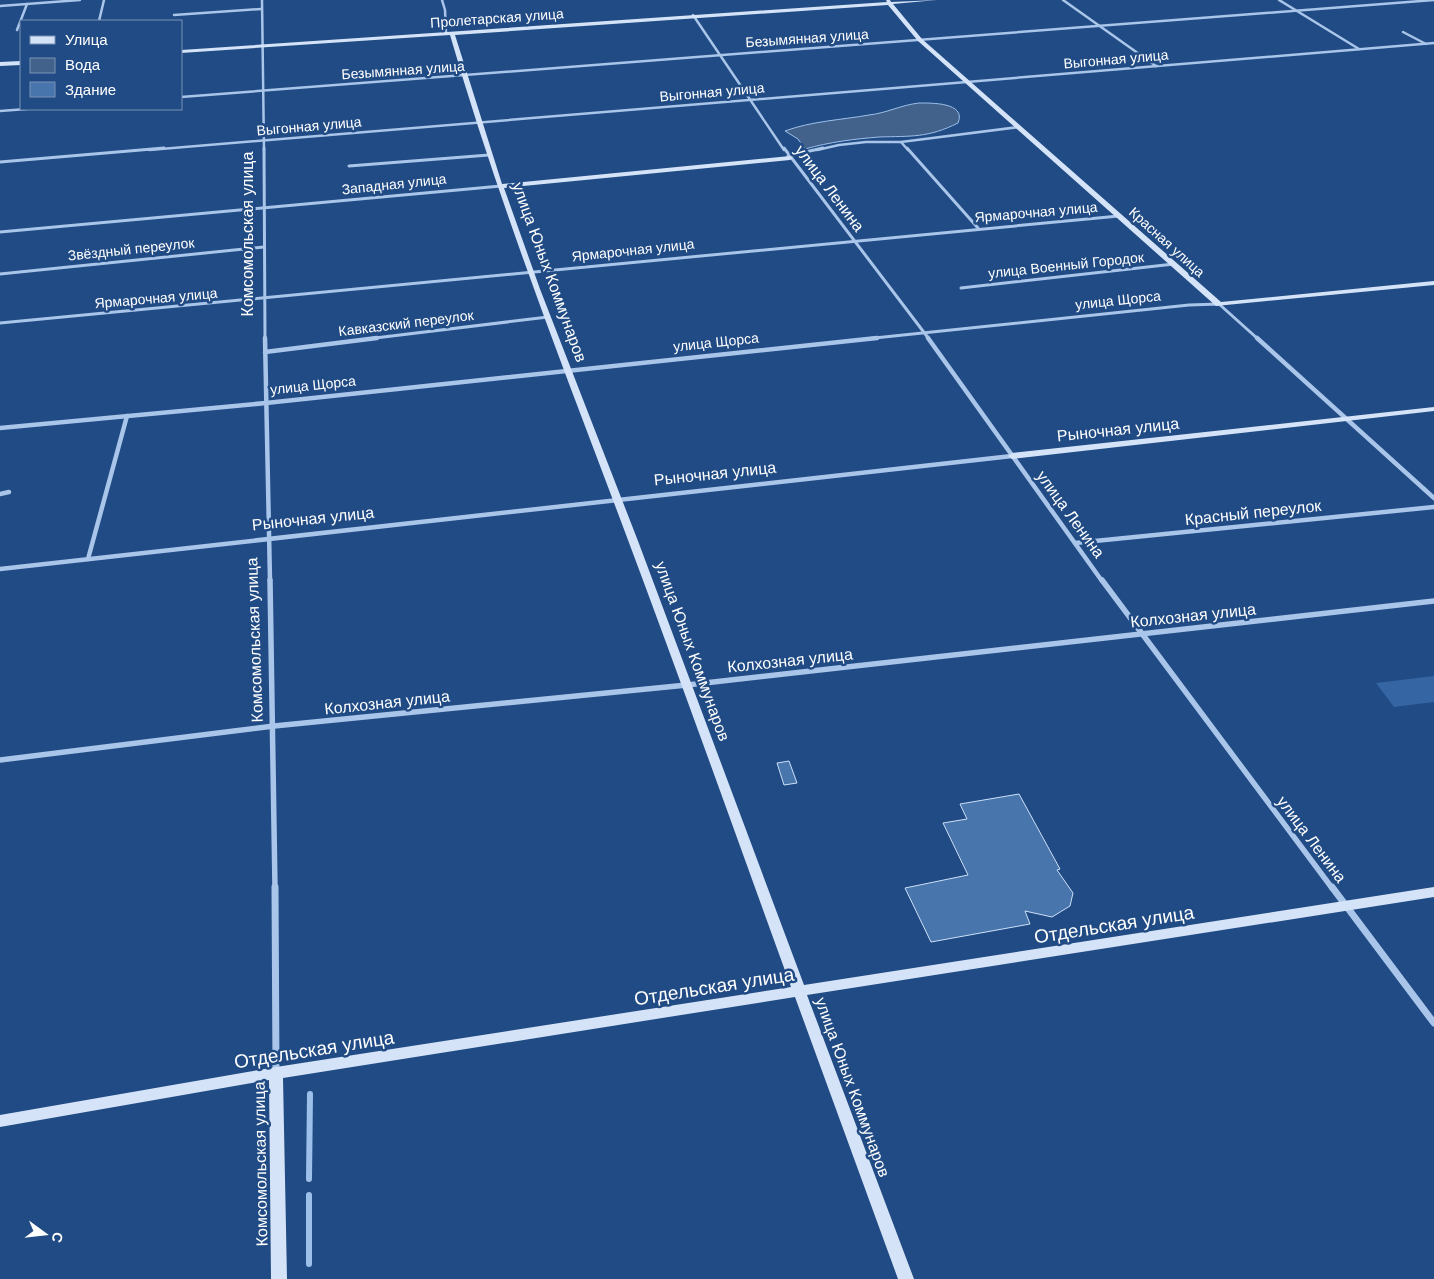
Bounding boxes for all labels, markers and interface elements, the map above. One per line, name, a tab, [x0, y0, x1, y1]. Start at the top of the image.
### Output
street label: Пролетарская улица	[430, 5, 565, 31]
legend	[20, 20, 182, 110]
street label: Безымянная улица	[745, 26, 869, 50]
text: Улица	[65, 31, 108, 48]
street label: Выгонная улица	[1063, 46, 1169, 72]
text: Вода	[65, 56, 101, 73]
street label: Безымянная улица	[341, 58, 465, 82]
street label: Выгонная улица	[659, 79, 765, 105]
text: Здание	[65, 81, 116, 98]
street label: Выгонная улица	[256, 113, 362, 139]
street label: улица Ленина	[792, 142, 868, 235]
street label: Комсомольская улица	[239, 151, 256, 316]
street label: Западная улица	[341, 171, 447, 197]
street label: улица Юных Коммунаров	[509, 180, 590, 364]
street label: Ярмарочная улица	[974, 199, 1098, 225]
street label: Красная улица	[1126, 204, 1208, 280]
street label: Звёздный переулок	[67, 234, 196, 264]
street label: Ярмарочная улица	[571, 236, 695, 264]
street label: улица Военный Городок	[987, 249, 1145, 281]
street label: Ярмарочная улица	[94, 285, 218, 311]
street label: улица Щорса	[1074, 288, 1162, 312]
street label: Кавказский переулок	[337, 307, 475, 339]
street label: улица Щорса	[672, 330, 760, 354]
street label: улица Щорса	[269, 373, 357, 397]
street label: Рыночная улица	[1056, 415, 1180, 444]
street label: Рыночная улица	[653, 459, 777, 488]
street label: улица Ленина	[1033, 467, 1108, 561]
street label: Красный переулок	[1184, 497, 1323, 528]
street label: Рыночная улица	[251, 504, 375, 533]
street label: Комсомольская улица	[243, 557, 266, 723]
street label: улица Юных Коммунаров	[652, 559, 733, 743]
street label: Колхозная улица	[1130, 600, 1257, 631]
street label: Колхозная улица	[727, 645, 854, 676]
street label: Колхозная улица	[324, 687, 451, 718]
street label: улица Ленина	[1274, 793, 1350, 886]
street label: Отдельская улица	[1033, 901, 1196, 947]
street label: Отдельская улица	[633, 963, 796, 1009]
street label: улица Юных Коммунаров	[812, 995, 893, 1179]
street label: Отдельская улица	[233, 1026, 396, 1072]
street label: Комсомольская улица	[251, 1081, 270, 1247]
north arrow	[20, 1209, 70, 1259]
text: С	[49, 1230, 67, 1244]

